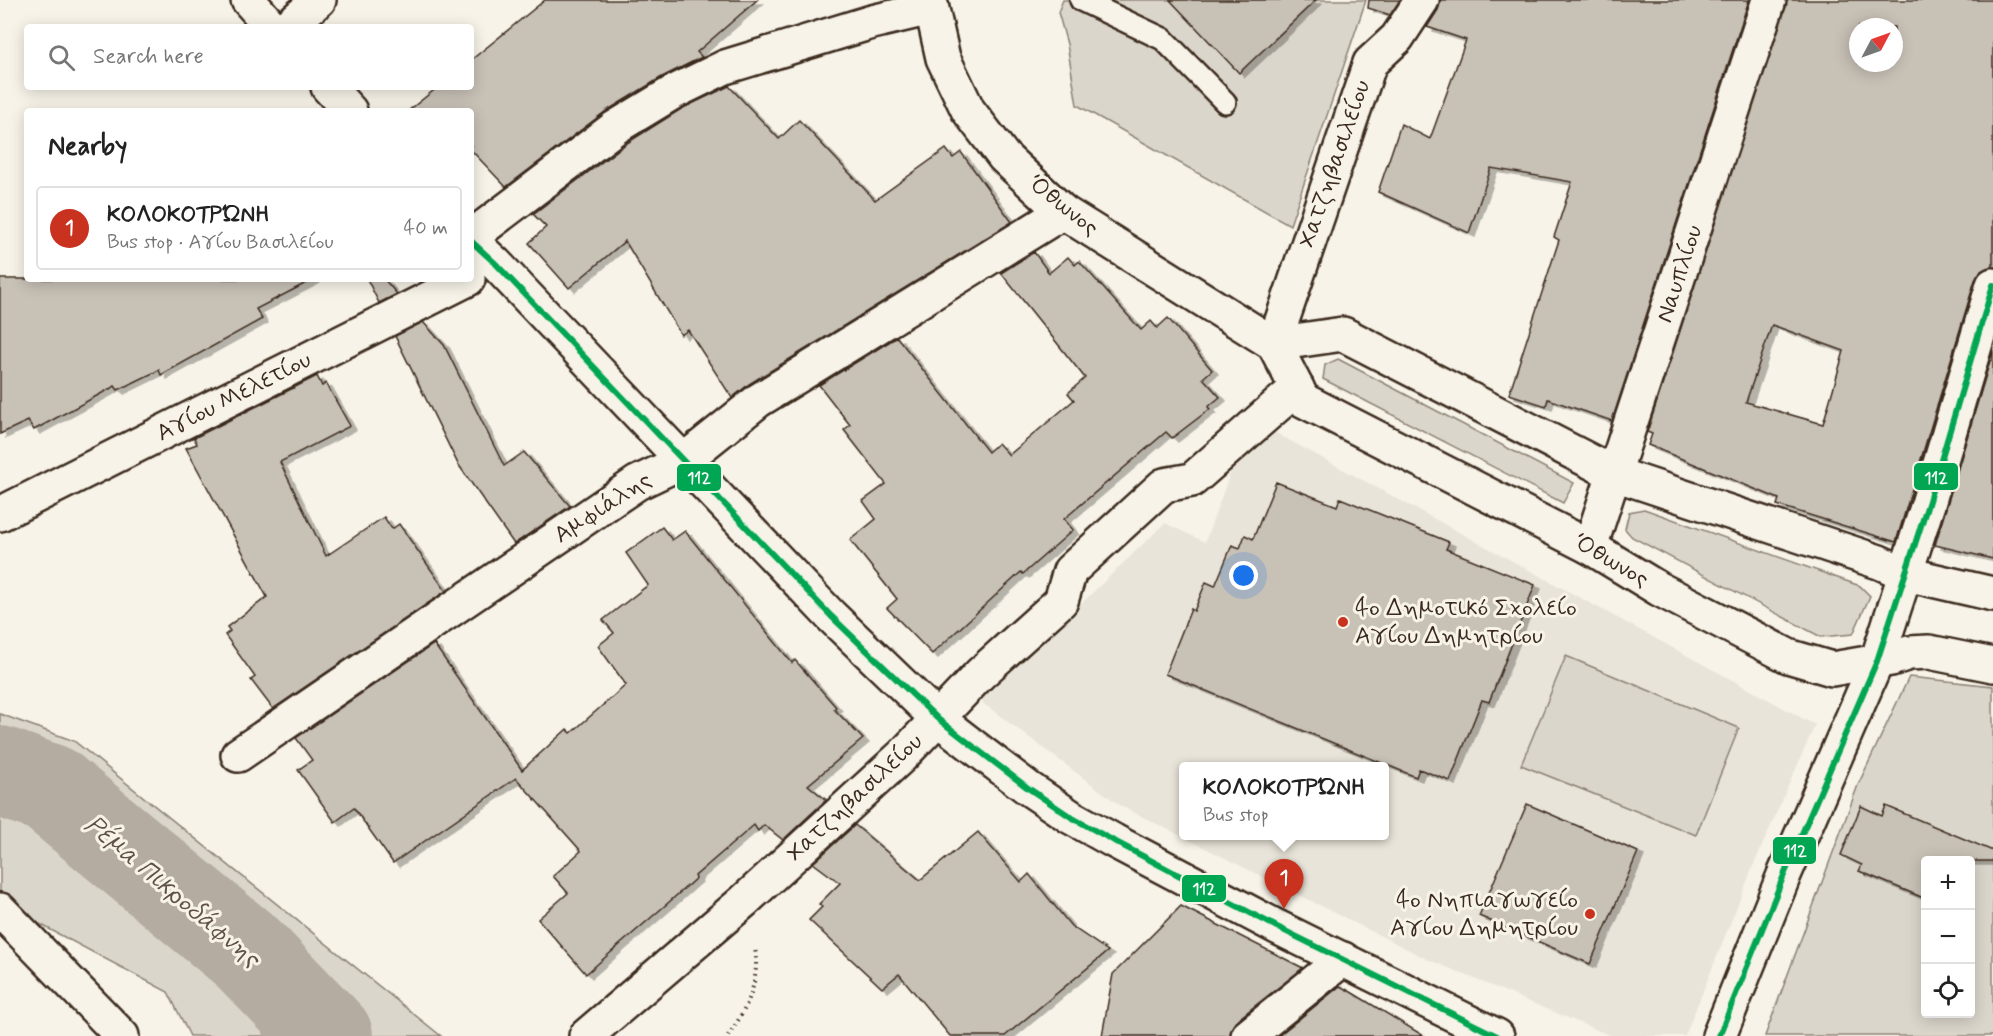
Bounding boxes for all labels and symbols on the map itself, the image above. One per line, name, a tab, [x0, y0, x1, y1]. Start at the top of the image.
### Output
north arrow	[1849, 18, 1903, 72]
street label: Χατζηβασιλείου	[1292, 76, 1378, 252]
street label: Όθωνος	[1021, 169, 1105, 243]
street label: Ναυπλίου	[1650, 221, 1710, 327]
street label: Αγίου Μελετίου	[151, 345, 317, 449]
line badge: 112	[1913, 462, 1959, 491]
line badge: 112	[676, 463, 722, 492]
street label: Αμφιάλης	[548, 465, 658, 551]
text: 112	[687, 468, 711, 489]
text: 112	[1924, 468, 1948, 489]
street label: Όθωνος	[1568, 527, 1654, 595]
your location	[1229, 561, 1258, 590]
place label: 4ο Δημοτικό Σχολείο Αγίου Δημητρίου	[1355, 593, 1577, 652]
marker: 4ο Δημοτικό Σχολείο Αγίου Δημητρίου	[1336, 615, 1350, 629]
street label: Χατζηβασιλείου	[780, 727, 930, 869]
water label: Ρέμα Πικροδάφνης	[77, 808, 269, 977]
line badge: 112	[1772, 836, 1817, 865]
text: 112	[1783, 841, 1807, 862]
pin: 1	[1264, 860, 1304, 909]
line badge: 112	[1181, 874, 1227, 903]
text: 112	[1192, 879, 1216, 900]
place label: 4ο Νηπιαγωγείο Αγίου Δημητρίου	[1390, 885, 1578, 944]
marker: 4ο Νηπιαγωγείο Αγίου Δημητρίου	[1583, 907, 1597, 921]

